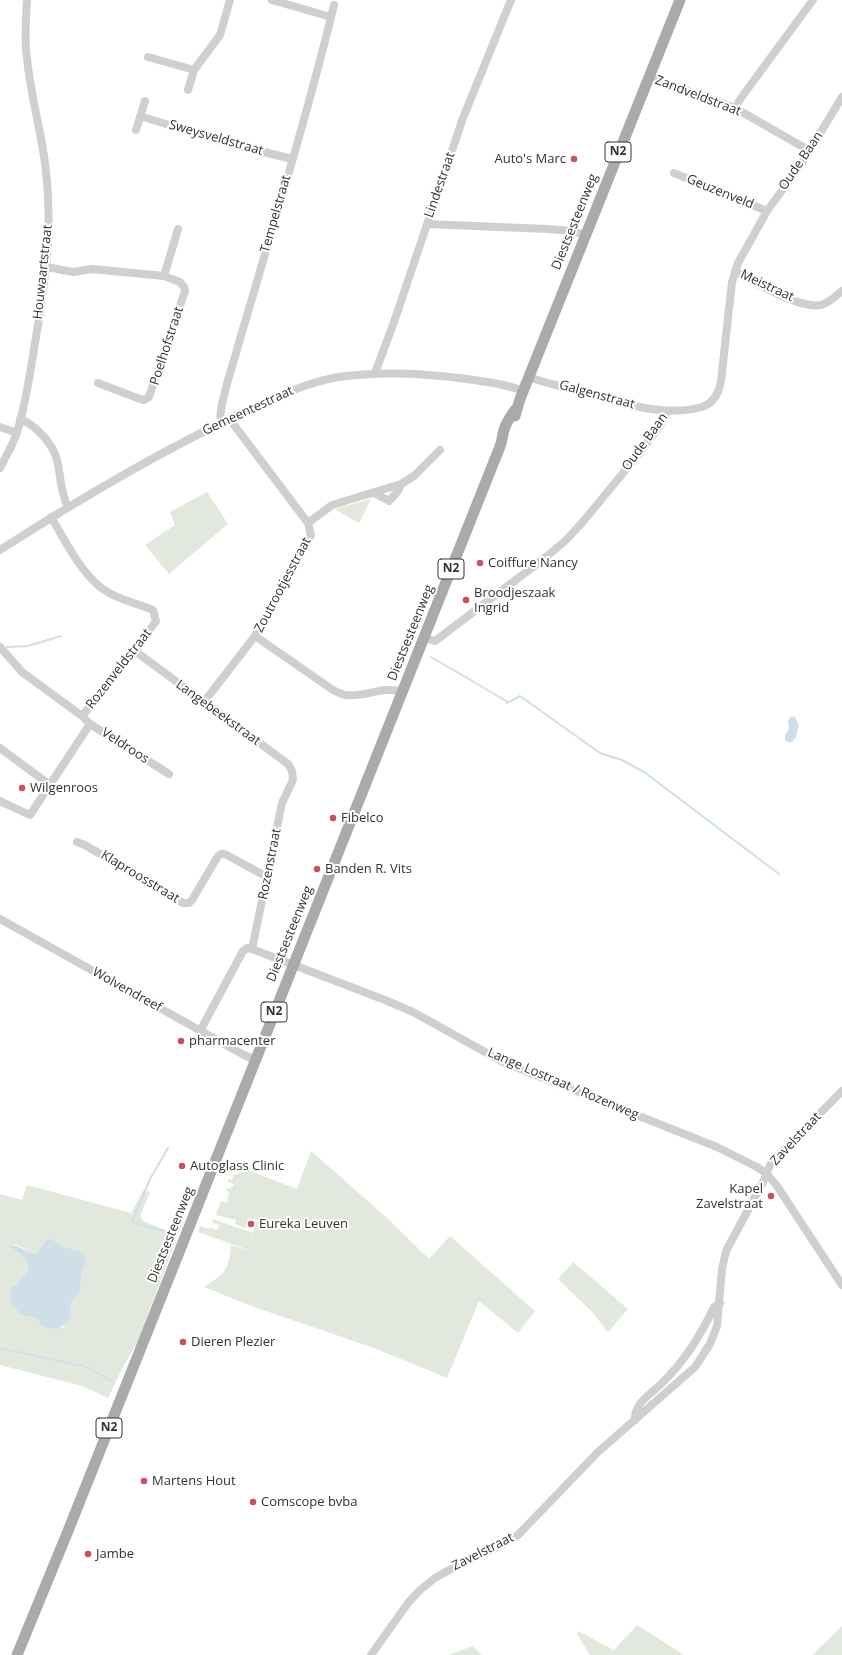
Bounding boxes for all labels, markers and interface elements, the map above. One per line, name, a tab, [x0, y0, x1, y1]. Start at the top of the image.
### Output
street label: Zandveldstraat	[653, 72, 743, 120]
street label: Sweysveldstraat	[167, 117, 265, 159]
street label: Oude Baan	[776, 129, 826, 193]
road number: N2	[605, 142, 631, 162]
street label: Lindestraat	[421, 150, 459, 220]
place label: Auto's Marc	[494, 151, 566, 167]
marker: Auto's Marc	[569, 154, 579, 164]
street label: Geuzenveld	[684, 171, 756, 213]
street label: Diestsesteenweg	[549, 172, 601, 272]
street label: Tempelstraat	[257, 173, 295, 255]
street label: Houwaartstraat	[30, 224, 56, 320]
street label: Meistraat	[738, 267, 796, 305]
street label: Poelhofstraat	[147, 305, 187, 387]
street label: Galgenstraat	[558, 377, 636, 413]
street label: Gemeentestraat	[200, 383, 296, 439]
street label: Oude Baan	[619, 410, 671, 474]
street label: Zoutrootjesstraat	[251, 535, 315, 635]
place label: Coiffure Nancy	[488, 555, 578, 571]
marker: Coiffure Nancy	[475, 558, 485, 568]
road number: N2	[438, 559, 464, 579]
street label: Diestsesteenweg	[385, 583, 437, 683]
place label: Broodjeszaak Ingrid	[474, 585, 555, 616]
marker: Broodjeszaak Ingrid	[461, 595, 471, 605]
street label: Rozenveldstraat	[83, 626, 155, 712]
street label: Langebeekstraat	[173, 677, 263, 749]
street label: Veldroos	[98, 725, 152, 767]
place label: Wilgenroos	[30, 780, 98, 796]
marker: Wilgenroos	[17, 783, 27, 793]
place label: Fibelco	[341, 810, 384, 826]
marker: Fibelco	[328, 813, 338, 823]
street label: Rozenstraat	[255, 827, 285, 901]
street label: Klaproosstraat	[98, 847, 182, 907]
place label: Banden R. Vits	[325, 861, 412, 877]
marker: Banden R. Vits	[312, 864, 322, 874]
street label: Diestsesteenweg	[264, 884, 316, 984]
street label: Wolvendreef	[89, 964, 165, 1016]
road number: N2	[261, 1002, 287, 1022]
place label: pharmacenter	[189, 1033, 275, 1049]
marker: pharmacenter	[176, 1036, 186, 1046]
street label: Lange Lostraat / Rozenweg	[485, 1045, 641, 1123]
street label: Zavelstraat	[767, 1109, 825, 1169]
place label: Autoglass Clinic	[190, 1158, 284, 1174]
marker: Autoglass Clinic	[177, 1161, 187, 1171]
place label: Kapel Zavelstraat	[696, 1181, 763, 1212]
street label: Diestsesteenweg	[145, 1185, 197, 1285]
marker: Kapel Zavelstraat	[766, 1191, 776, 1201]
place label: Eureka Leuven	[259, 1216, 348, 1232]
marker: Eureka Leuven	[246, 1219, 256, 1229]
place label: Dieren Plezier	[191, 1334, 275, 1350]
marker: Dieren Plezier	[178, 1337, 188, 1347]
road number: N2	[96, 1418, 122, 1438]
place label: Martens Hout	[152, 1473, 236, 1489]
marker: Martens Hout	[139, 1476, 149, 1486]
place label: Comscope bvba	[261, 1494, 358, 1510]
marker: Comscope bvba	[248, 1497, 258, 1507]
street label: Zavelstraat	[450, 1530, 516, 1574]
place label: Jambe	[96, 1546, 134, 1562]
marker: Jambe	[83, 1549, 93, 1559]

